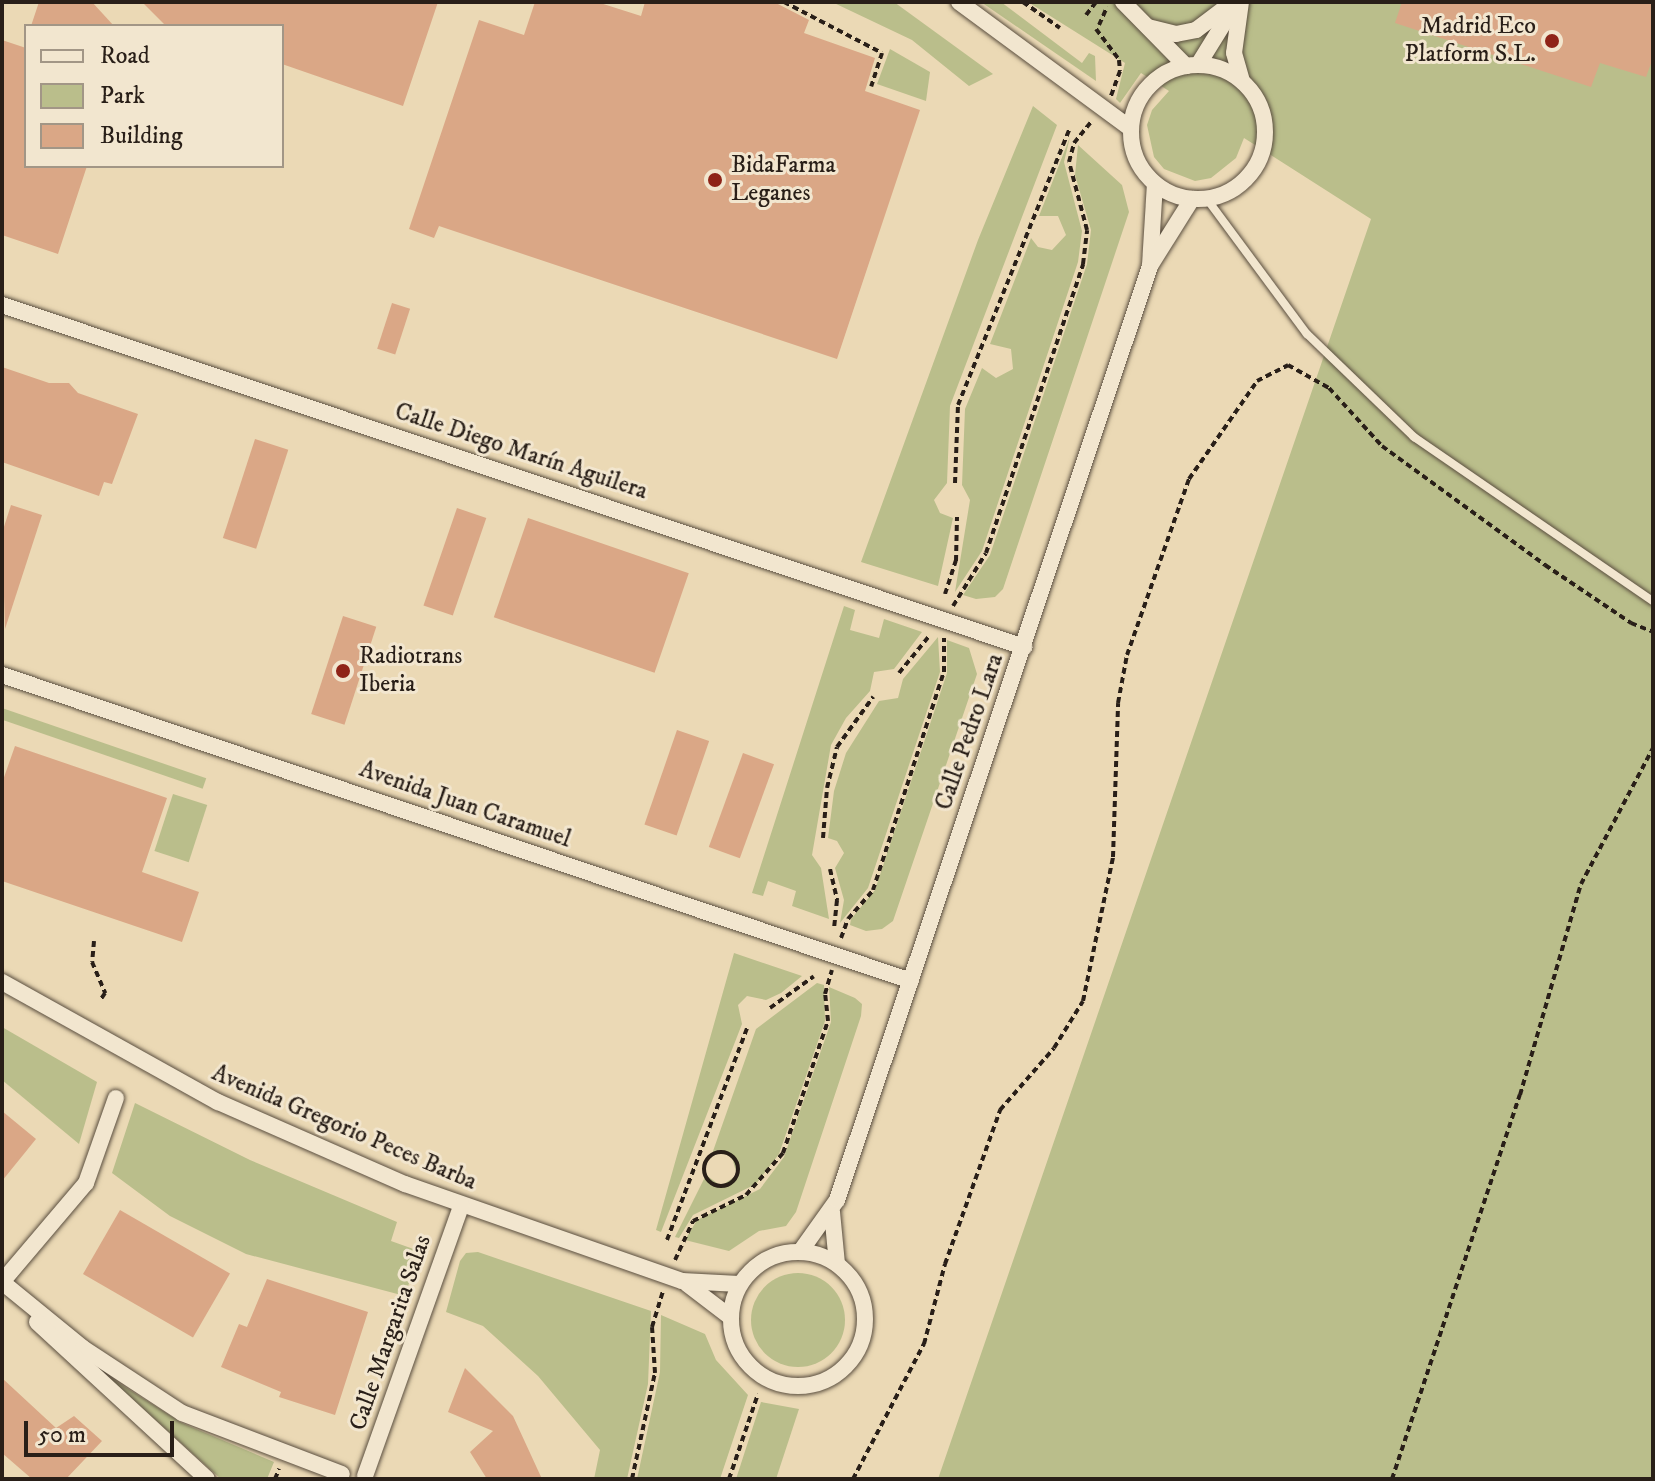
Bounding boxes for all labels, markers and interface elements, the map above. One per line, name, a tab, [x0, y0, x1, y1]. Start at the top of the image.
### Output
place label: Madrid Eco Platform S.L.	[1405, 13, 1536, 69]
legend	[24, 24, 284, 168]
marker: Madrid Eco Platform S.L.	[1543, 32, 1561, 50]
text: Road	[100, 41, 150, 71]
text: Park	[100, 81, 145, 111]
text: Building	[100, 121, 183, 151]
place label: BidaFarma Leganes	[731, 152, 836, 208]
marker: BidaFarma Leganes	[706, 171, 724, 189]
street label: Calle Diego Marín Aguilera	[391, 398, 651, 506]
place label: Radiotrans Iberia	[359, 643, 462, 699]
street label: Calle Pedro Lara	[930, 650, 1010, 814]
marker: Radiotrans Iberia	[334, 662, 352, 680]
street label: Avenida Juan Caramuel	[355, 755, 575, 855]
street label: Avenida Gregorio Peces Barba	[207, 1059, 481, 1197]
street label: Calle Margarita Salas	[344, 1232, 438, 1434]
scale bar	[28, 1405, 178, 1455]
text: 50 m	[38, 1420, 86, 1450]

